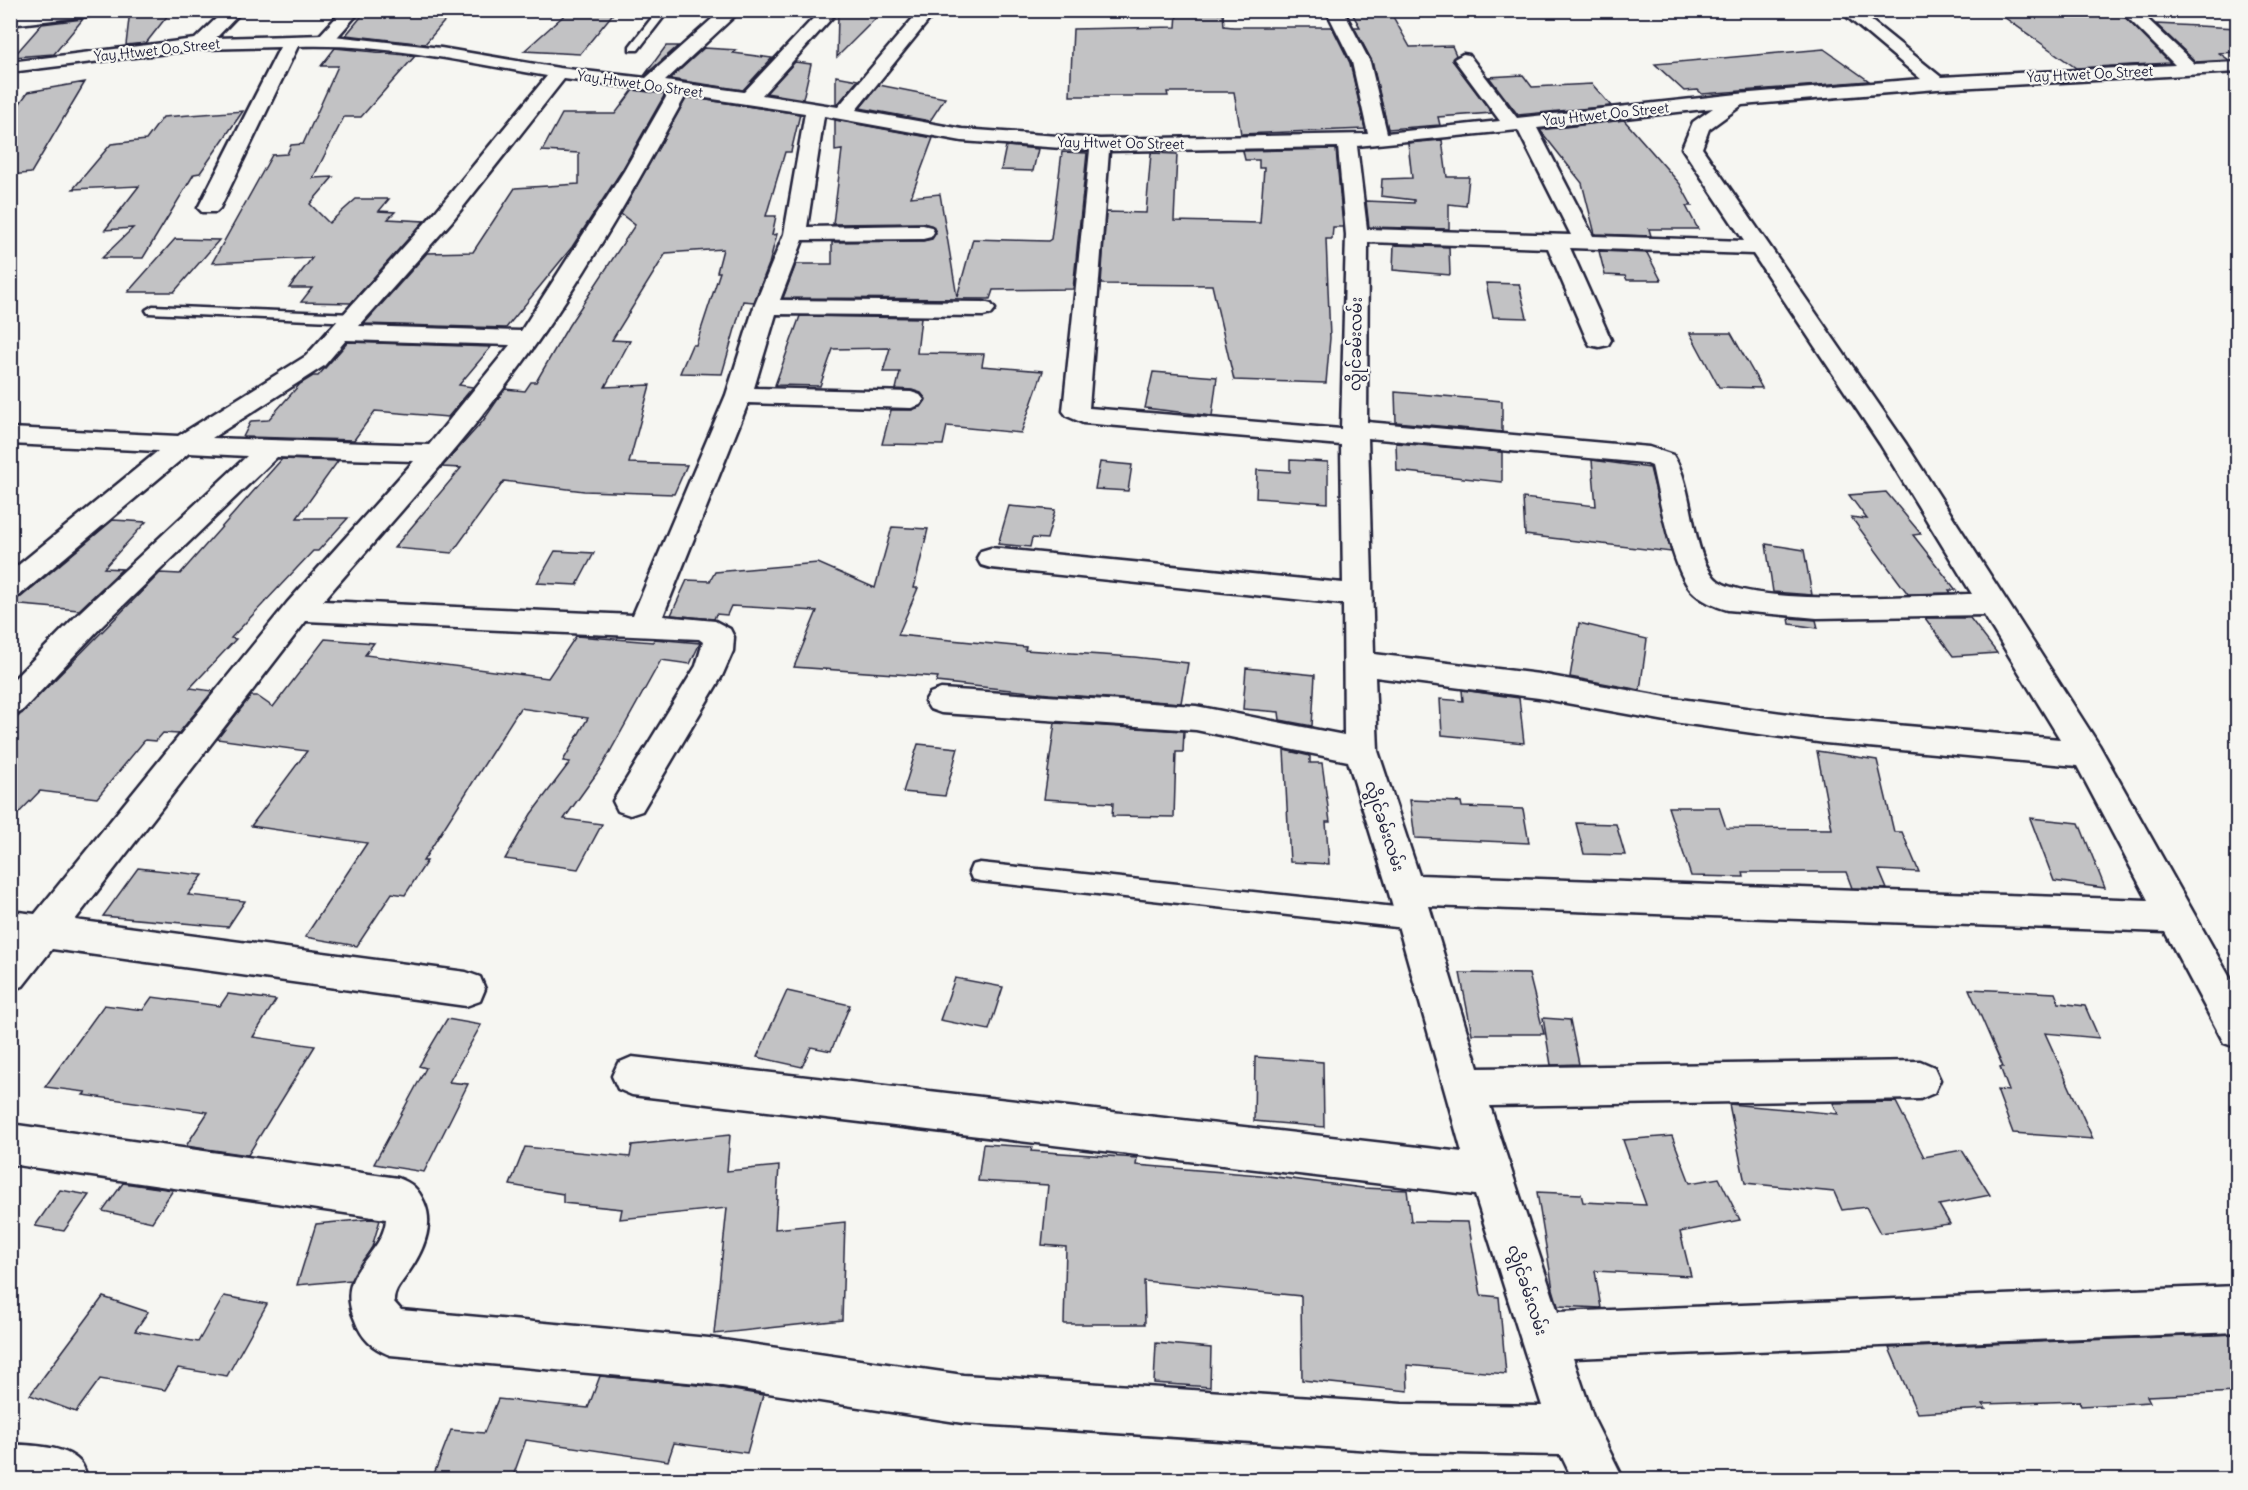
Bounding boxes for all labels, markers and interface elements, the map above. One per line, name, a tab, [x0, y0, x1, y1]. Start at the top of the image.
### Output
street label: Yay Htwet Oo Street	[93, 34, 221, 66]
street label: Yay Htwet Oo Street	[2026, 62, 2154, 86]
street label: Yay Htwet Oo Street	[576, 66, 704, 102]
street label: Yay Htwet Oo Street	[1542, 98, 1670, 130]
street label: Yay Htwet Oo Street	[1057, 133, 1185, 153]
street label: လွိုင်ခမ်းလမ်း	[1343, 297, 1370, 391]
street label: လွိုင်ခမ်းလမ်း	[1357, 778, 1410, 875]
street label: လွိုင်ခမ်းလမ်း	[1500, 1242, 1553, 1339]

